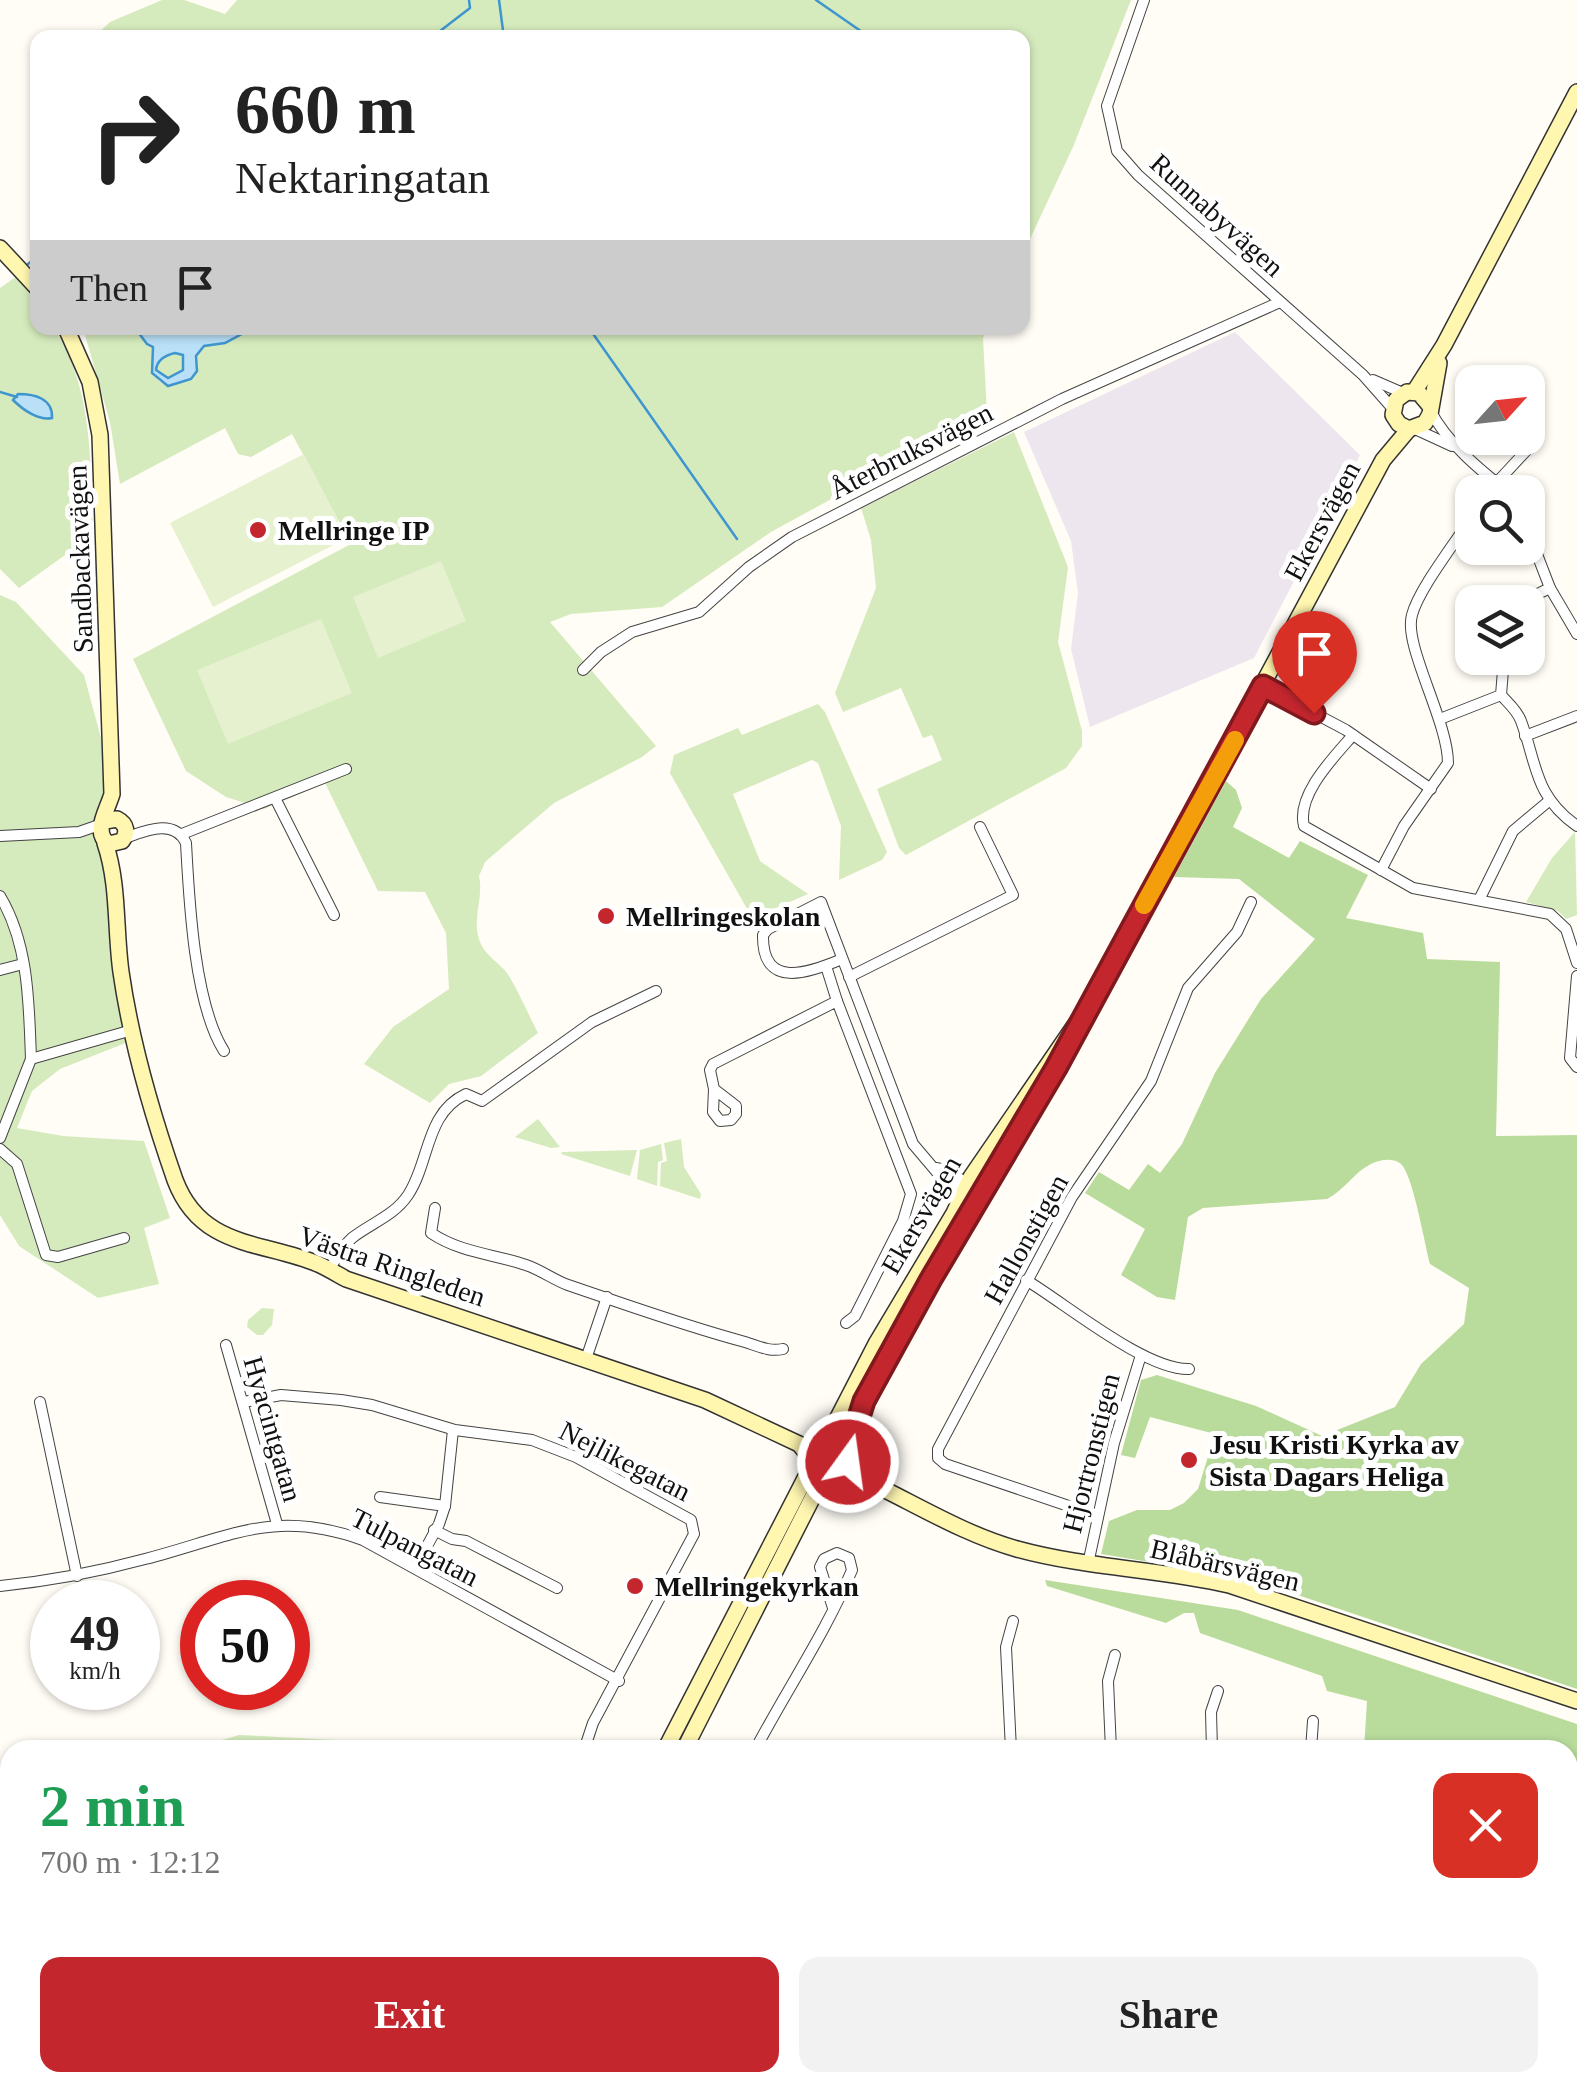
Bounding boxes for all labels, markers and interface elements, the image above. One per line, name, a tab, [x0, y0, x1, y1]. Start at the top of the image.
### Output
icon: right	[70, 70, 200, 200]
text: 660 m	[235, 71, 416, 148]
street label: Runnabyvägen	[1144, 147, 1290, 283]
text: Nektaringatan	[235, 153, 490, 203]
icon: arrive	[168, 260, 223, 315]
text: Then	[70, 267, 148, 309]
north arrow	[1455, 365, 1545, 455]
map controls	[1455, 365, 1545, 675]
street label: Återbruksvägen	[824, 397, 998, 505]
street label: Ekersvägen	[1278, 456, 1366, 586]
street label: Sandbackavägen	[61, 464, 99, 654]
button: search	[1455, 475, 1545, 565]
place label: Mellringe IP	[278, 515, 430, 546]
marker: Mellringe IP	[247, 519, 269, 541]
button: layers	[1455, 585, 1545, 675]
pin	[1272, 611, 1357, 714]
icon: arrive	[1287, 626, 1342, 681]
place label: Mellringeskolan	[626, 901, 821, 932]
marker: Mellringeskolan	[595, 905, 617, 927]
street label: Ekersvägen	[875, 1151, 967, 1279]
street label: Hallonstigen	[978, 1169, 1074, 1309]
street label: Västra Ringleden	[295, 1220, 489, 1312]
street label: Hyacintgatan	[238, 1353, 308, 1505]
street label: Hjortronstigen	[1056, 1370, 1126, 1536]
position arrow	[796, 1410, 900, 1514]
street label: Nejlikegatan	[554, 1415, 696, 1507]
place label: Jesu Kristi Kyrka av Sista Dagars Heliga	[1209, 1429, 1459, 1492]
marker: Jesu Kristi Kyrka av Sista Dagars Heliga	[1178, 1449, 1200, 1471]
street label: Tulpangatan	[346, 1502, 484, 1592]
street label: Blåbärsvägen	[1147, 1533, 1303, 1597]
place label: Mellringekyrkan	[655, 1571, 859, 1602]
marker: Mellringekyrkan	[624, 1575, 646, 1597]
speed limit sign: 50	[180, 1580, 310, 1710]
text: 49	[70, 1605, 120, 1661]
text: km/h	[69, 1657, 121, 1684]
text: 2 min	[40, 1773, 185, 1839]
button: close	[1433, 1773, 1538, 1878]
text: 700 m · 12:12	[40, 1844, 220, 1880]
button: Exit	[40, 1957, 779, 2072]
button: Share	[799, 1957, 1538, 2072]

